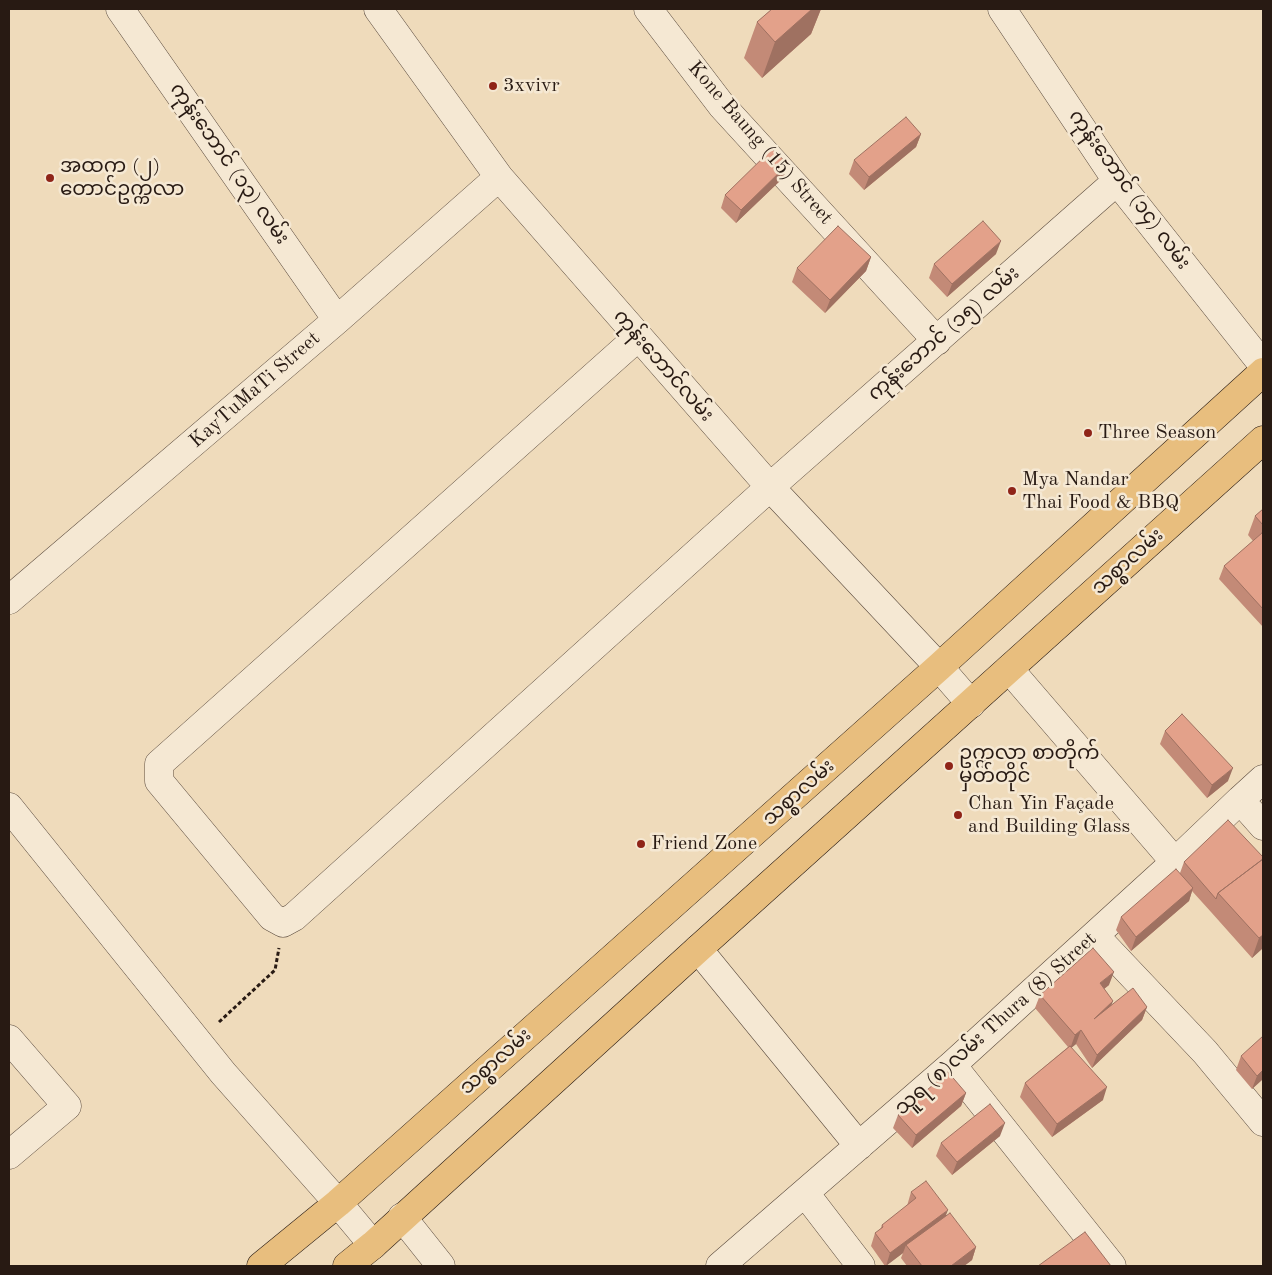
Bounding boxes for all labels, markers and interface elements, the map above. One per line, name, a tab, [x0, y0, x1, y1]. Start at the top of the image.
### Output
street label: Kone Baung (15) Street	[682, 56, 838, 230]
place label: 3xvivr	[503, 74, 560, 98]
street label: ကုန်းဘောင် (၁၃) လမ်း	[164, 79, 294, 249]
marker: 3xvivr	[487, 80, 499, 92]
street label: ကုန်းဘောင် (၁၄) လမ်း	[1063, 105, 1195, 275]
place label: အထက (၂) တောင်ဥက္ကလာ	[60, 155, 184, 202]
marker: အထက (၂) တောင်ဥက္ကလာ	[44, 172, 56, 184]
street label: ကုန်းဘောင် (၁၅) လမ်း	[863, 262, 1025, 406]
street label: ကုန်းဘောင်လမ်း	[608, 305, 718, 427]
street label: KayTuMaTi Street	[185, 327, 325, 453]
place label: Three Season	[1098, 421, 1216, 445]
marker: Three Season	[1082, 427, 1094, 439]
place label: Mya Nandar Thai Food & BBQ	[1022, 468, 1179, 515]
marker: Mya Nandar Thai Food & BBQ	[1006, 485, 1018, 497]
street label: သစ္စာလမ်း	[1087, 524, 1169, 600]
place label: ဥက္ကလာ စာတိုက် မှတ်တိုင်	[959, 742, 1099, 789]
street label: သစ္စာလမ်း	[758, 755, 840, 831]
marker: ဥက္ကလာ စာတိုက် မှတ်တိုင်	[943, 760, 955, 772]
place label: Chan Yin Façade and Building Glass	[968, 792, 1130, 839]
marker: Chan Yin Façade and Building Glass	[952, 809, 964, 821]
place label: Friend Zone	[651, 832, 757, 856]
marker: Friend Zone	[635, 838, 647, 850]
street label: သူရ (၈)လမ်း Thura (8) Street	[890, 927, 1102, 1121]
street label: သစ္စာလမ်း	[455, 1024, 537, 1100]

